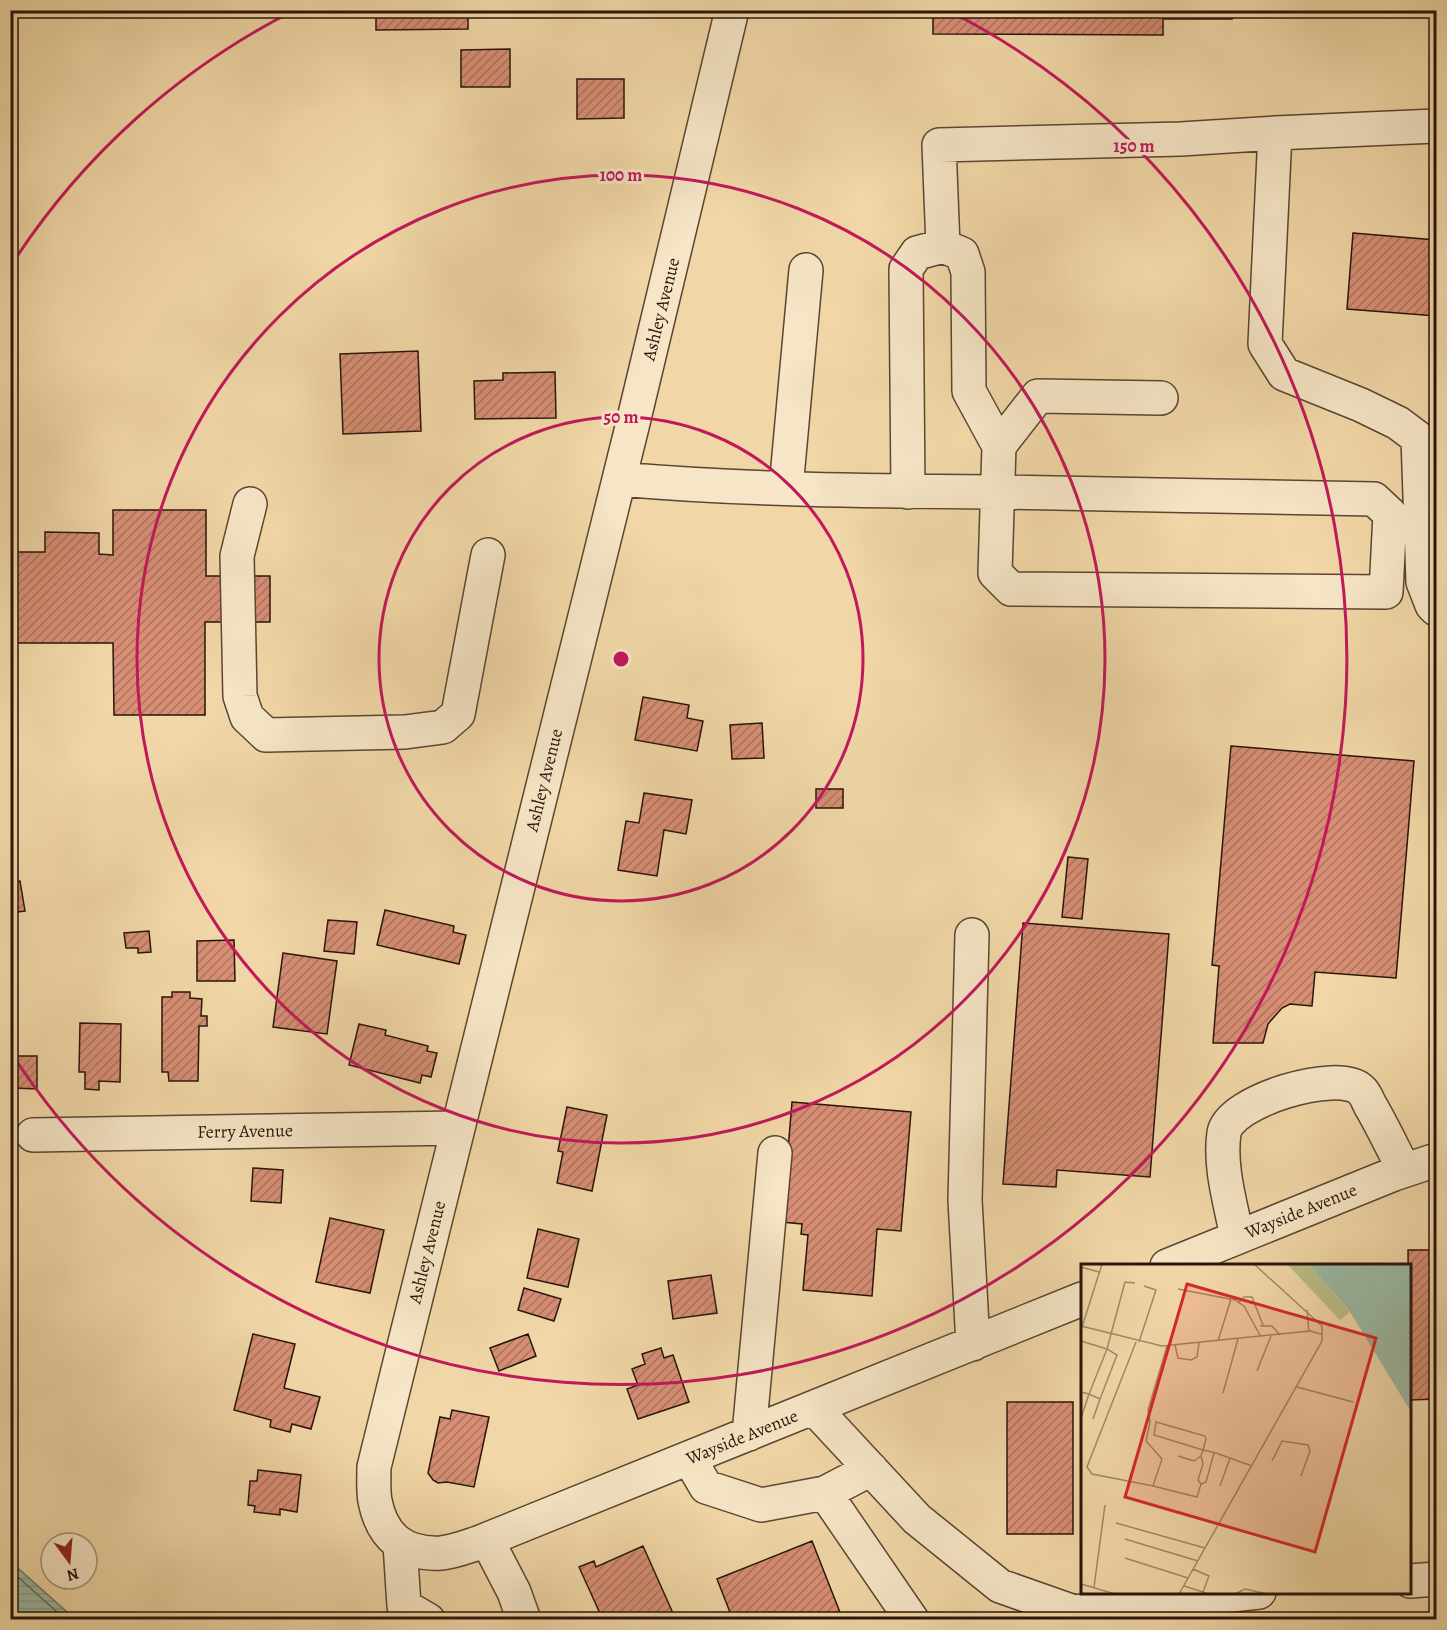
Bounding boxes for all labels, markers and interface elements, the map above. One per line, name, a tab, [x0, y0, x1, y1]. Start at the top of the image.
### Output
text: 150 m	[1113, 134, 1155, 158]
text: 100 m	[600, 163, 642, 187]
street label: Ashley Avenue	[636, 255, 685, 364]
text: 50 m	[604, 405, 638, 429]
centre of rings	[611, 649, 631, 669]
street label: Ashley Avenue	[519, 726, 568, 835]
street label: Ferry Avenue	[197, 1118, 293, 1144]
street label: Wayside Avenue	[1241, 1178, 1360, 1245]
street label: Ashley Avenue	[402, 1198, 451, 1307]
inset map	[1081, 1264, 1411, 1594]
street label: Wayside Avenue	[682, 1404, 801, 1471]
north arrow	[39, 1531, 99, 1591]
text: N	[64, 1562, 81, 1587]

